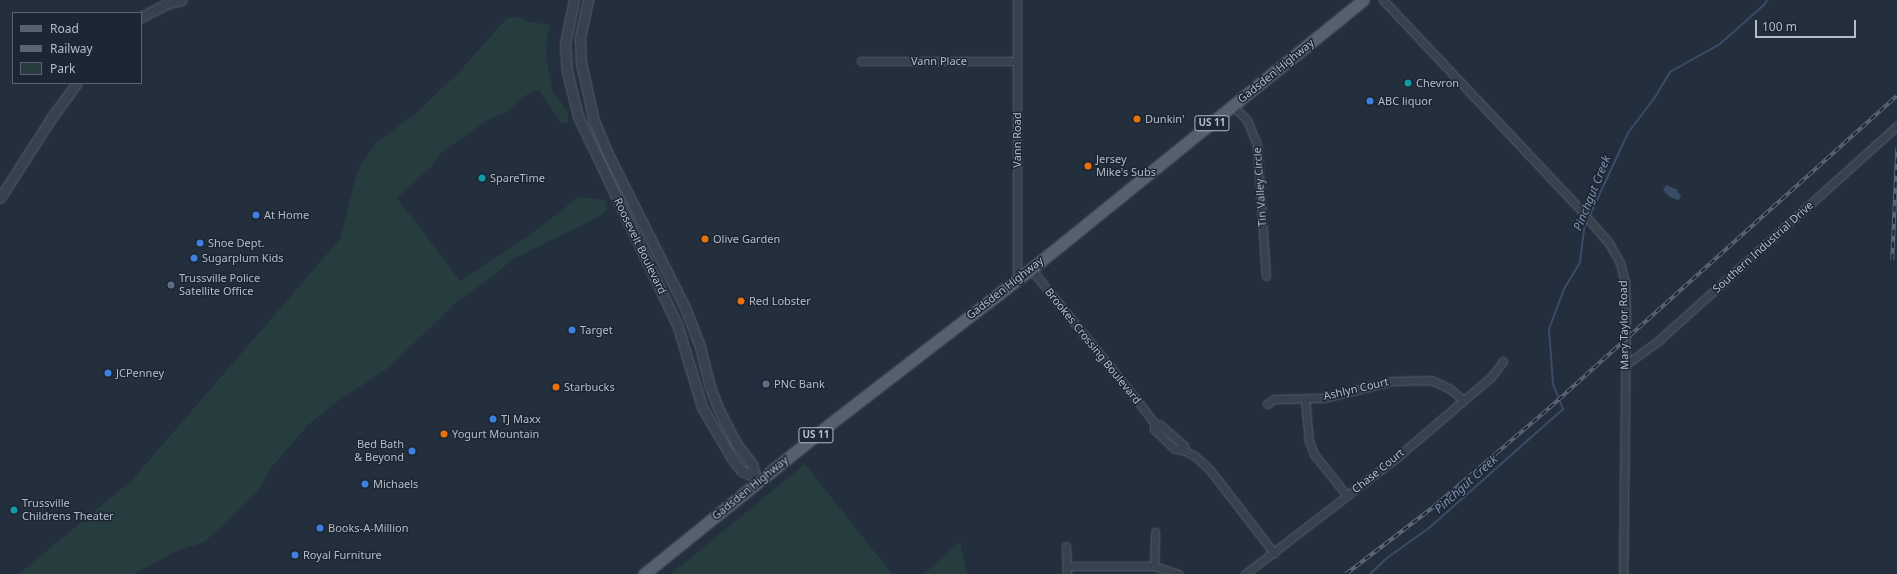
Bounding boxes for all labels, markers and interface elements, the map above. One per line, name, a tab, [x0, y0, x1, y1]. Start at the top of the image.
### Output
legend	[12, 12, 142, 84]
scale bar	[1757, 12, 1858, 38]
text: 100 m	[1762, 18, 1797, 35]
text: Road	[50, 20, 79, 37]
street label: Gadsden Highway	[1235, 36, 1317, 106]
text: Railway	[50, 40, 93, 57]
street label: Vann Place	[911, 54, 967, 68]
text: Park	[50, 60, 75, 77]
place label: Chevron	[1416, 76, 1459, 90]
marker: Chevron	[1403, 78, 1413, 88]
place label: ABC liquor	[1378, 94, 1432, 108]
marker: ABC liquor	[1365, 96, 1375, 106]
street label: Vann Road	[1010, 112, 1024, 168]
place label: Dunkin'	[1145, 112, 1185, 126]
marker: Dunkin'	[1132, 114, 1142, 124]
road number: US 11	[1194, 115, 1230, 131]
street label: Tin Valley Circle	[1251, 147, 1269, 227]
place label: Jersey Mike's Subs	[1096, 153, 1156, 179]
water label: Pinchgut Creek	[1570, 153, 1614, 233]
marker: Jersey Mike's Subs	[1083, 161, 1093, 171]
place label: SpareTime	[490, 171, 545, 185]
marker: SpareTime	[477, 173, 487, 183]
street label: Roosevelt Boulevard	[611, 196, 669, 296]
street label: Southern Industrial Drive	[1710, 198, 1816, 296]
place label: At Home	[264, 208, 309, 222]
marker: At Home	[251, 210, 261, 220]
place label: Olive Garden	[713, 232, 780, 246]
marker: Olive Garden	[700, 234, 710, 244]
place label: Shoe Dept.	[208, 236, 264, 250]
marker: Shoe Dept.	[195, 238, 205, 248]
place label: Sugarplum Kids	[202, 251, 284, 265]
marker: Sugarplum Kids	[189, 253, 199, 263]
street label: Gadsden Highway	[964, 254, 1046, 322]
place label: Trussville Police Satellite Office	[179, 272, 260, 298]
marker: Trussville Police Satellite Office	[166, 280, 176, 290]
street label: Mary Taylor Road	[1617, 280, 1631, 370]
street label: Brookes Crossing Boulevard	[1042, 286, 1144, 406]
place label: Red Lobster	[749, 294, 811, 308]
marker: Red Lobster	[736, 296, 746, 306]
place label: Target	[580, 323, 613, 337]
marker: Target	[567, 325, 577, 335]
place label: JCPenney	[116, 366, 164, 380]
marker: JCPenney	[103, 368, 113, 378]
street label: Ashlyn Court	[1322, 375, 1390, 403]
place label: PNC Bank	[774, 377, 825, 391]
marker: PNC Bank	[761, 379, 771, 389]
place label: Starbucks	[564, 380, 615, 394]
marker: Starbucks	[551, 382, 561, 392]
place label: TJ Maxx	[501, 412, 541, 426]
marker: TJ Maxx	[488, 414, 498, 424]
place label: Yogurt Mountain	[452, 427, 539, 441]
road number: US 11	[798, 427, 834, 443]
marker: Yogurt Mountain	[439, 429, 449, 439]
place label: Bed Bath & Beyond	[354, 438, 404, 464]
marker: Bed Bath & Beyond	[407, 446, 417, 456]
street label: Chase Court	[1349, 446, 1407, 496]
water label: Pinchgut Creek	[1432, 452, 1500, 516]
street label: Gadsden Highway	[709, 453, 791, 523]
place label: Michaels	[373, 477, 418, 491]
marker: Michaels	[360, 479, 370, 489]
place label: Trussville Childrens Theater	[22, 497, 114, 523]
marker: Trussville Childrens Theater	[9, 505, 19, 515]
place label: Books-A-Million	[328, 521, 408, 535]
marker: Books-A-Million	[315, 523, 325, 533]
place label: Royal Furniture	[303, 548, 382, 562]
marker: Royal Furniture	[290, 550, 300, 560]

